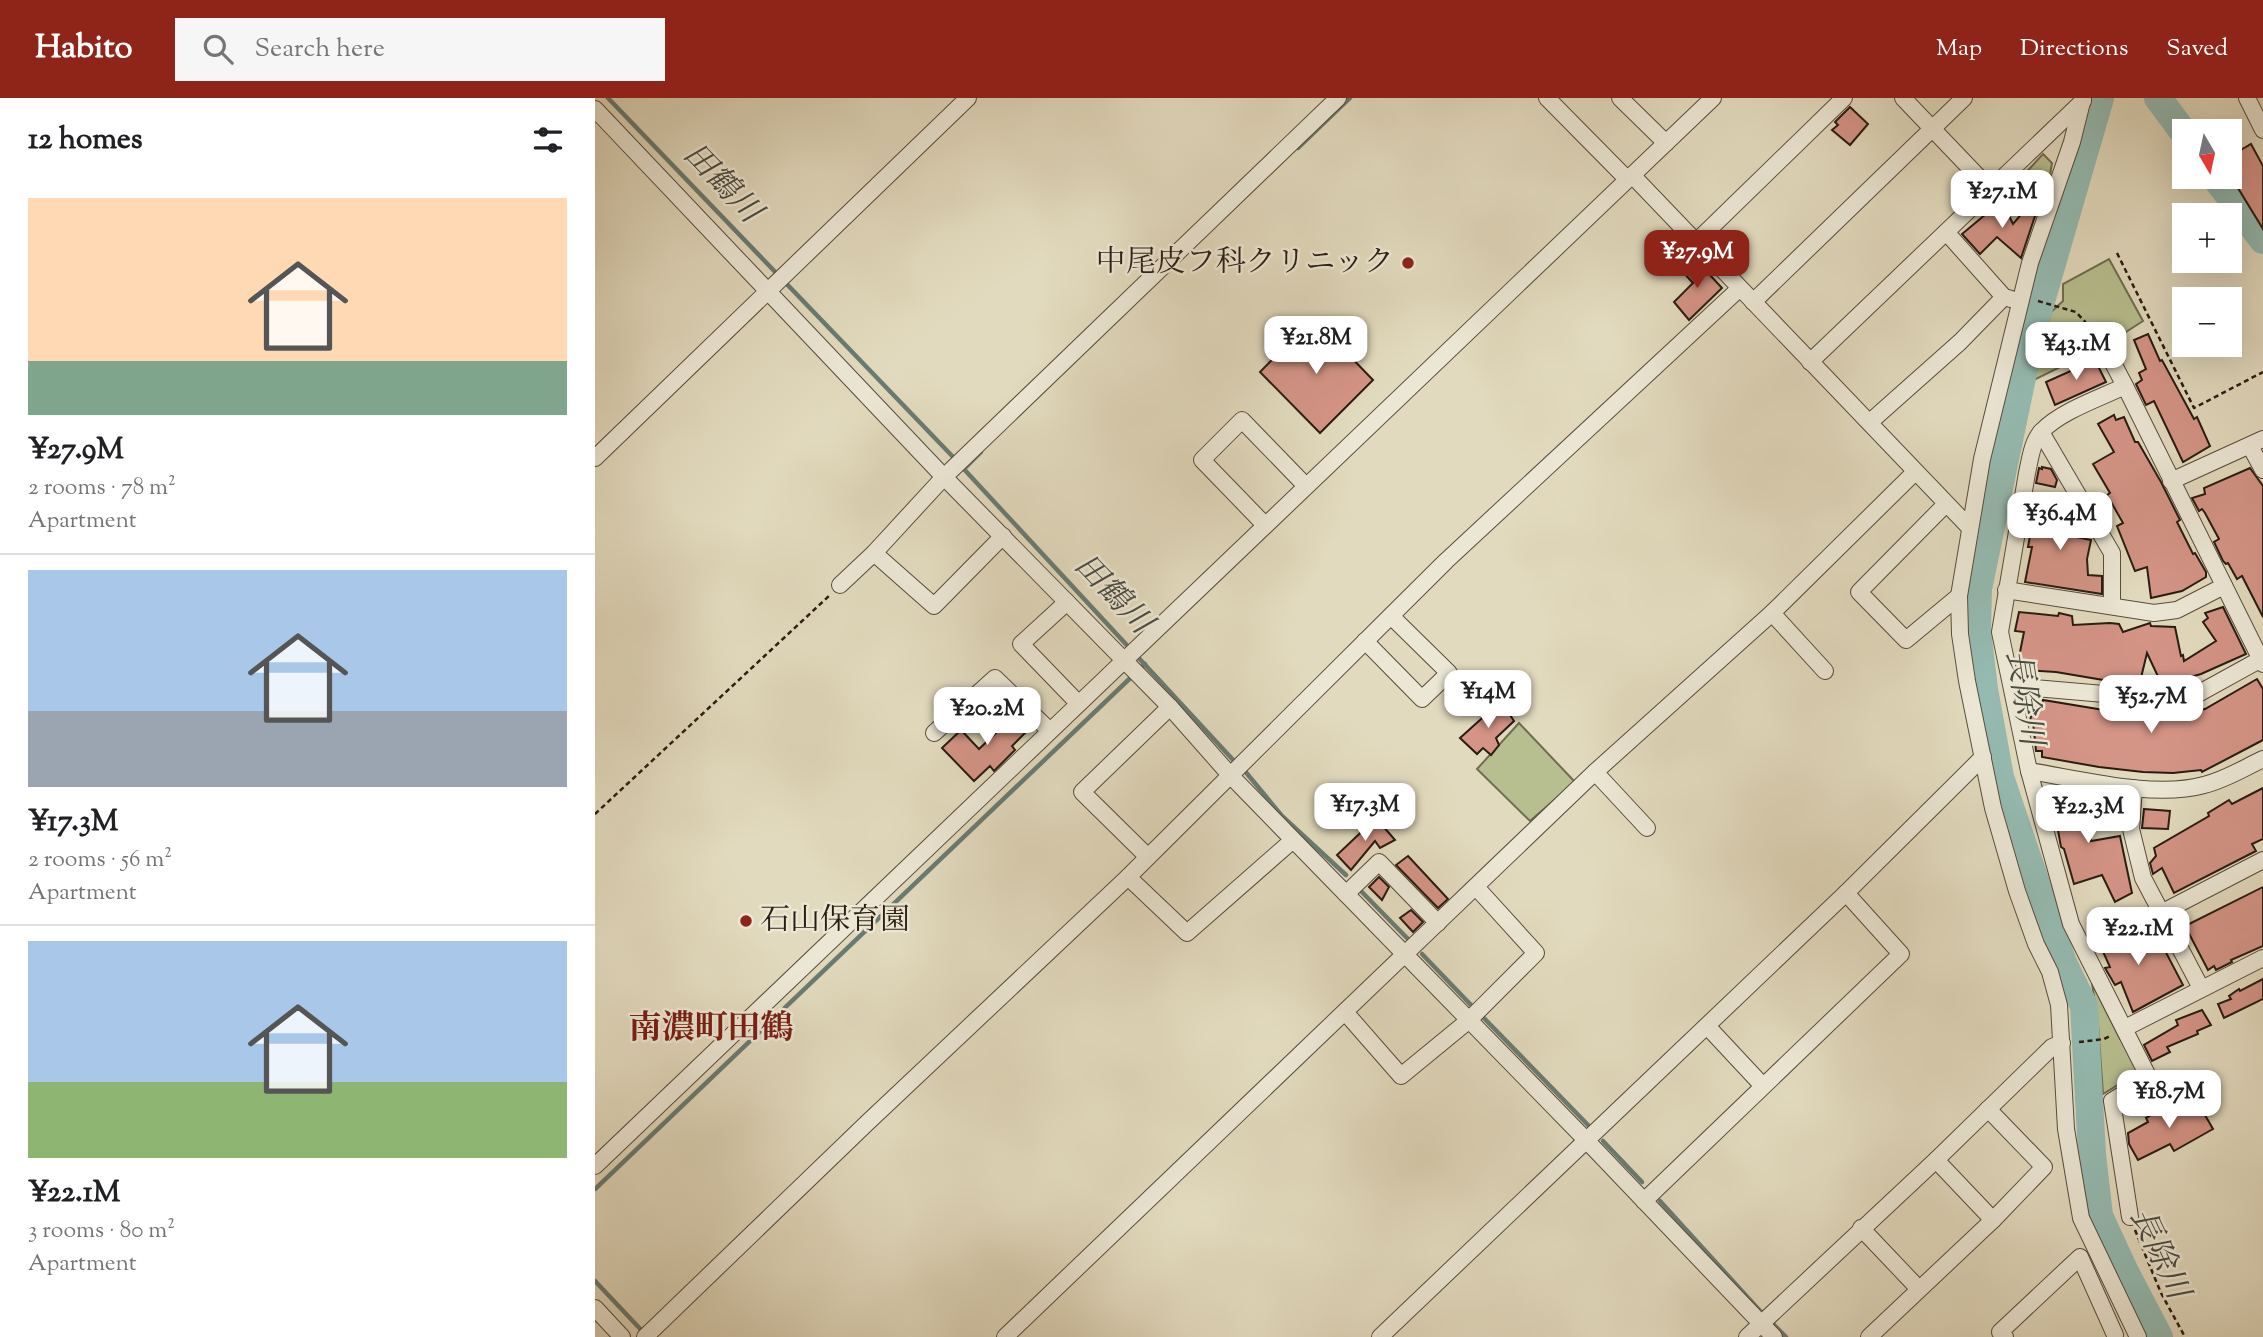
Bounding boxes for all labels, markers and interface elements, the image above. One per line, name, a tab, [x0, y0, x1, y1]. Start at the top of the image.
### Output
search box	[175, 18, 665, 81]
text: Habito	[35, 25, 133, 73]
icon: search	[199, 30, 237, 68]
text: Search here	[255, 31, 385, 68]
text: Map	[1936, 32, 1982, 66]
text: Directions	[2020, 32, 2128, 66]
text: Saved	[2166, 32, 2228, 66]
text: 12 homes	[28, 119, 143, 162]
north arrow	[2172, 119, 2242, 189]
map controls	[2172, 119, 2242, 357]
icon: filters	[529, 121, 567, 159]
water label: 田鶴川	[671, 133, 773, 237]
pin: ¥27.1M	[1945, 170, 2059, 230]
text: ¥27.1M	[1967, 176, 2037, 209]
button: +	[2172, 203, 2242, 273]
pin: ¥27.9M	[1640, 230, 1754, 290]
text: ¥27.9M	[1660, 236, 1734, 269]
place label: 中尾皮フ科クリニック	[1096, 242, 1394, 285]
icon: home	[235, 243, 361, 369]
marker: 中尾皮フ科クリニック	[1400, 255, 1416, 271]
button: −	[2172, 287, 2242, 357]
pin: ¥21.8M	[1259, 316, 1373, 376]
text: ¥21.8M	[1280, 322, 1352, 355]
pin: ¥43.1M	[2019, 322, 2133, 382]
text: ¥43.1M	[2041, 328, 2111, 361]
text: ¥27.9M	[28, 429, 124, 472]
text: 2 rooms · 78 m²	[28, 472, 176, 505]
pin: ¥36.4M	[2003, 492, 2117, 552]
text: ¥36.4M	[2023, 498, 2097, 531]
text: Apartment	[28, 505, 137, 538]
water label: 田鶴川	[1062, 544, 1164, 648]
icon: home	[235, 615, 361, 741]
water label: 長除川	[1993, 647, 2054, 752]
pin: ¥14M	[1447, 670, 1529, 730]
text: ¥14M	[1460, 676, 1516, 709]
pin: ¥52.7M	[2094, 676, 2208, 735]
text: ¥52.7M	[2115, 681, 2187, 714]
pin: ¥20.2M	[930, 688, 1044, 747]
text: ¥20.2M	[950, 693, 1024, 726]
pin: ¥17.3M	[1308, 784, 1422, 843]
pin: ¥22.3M	[2031, 786, 2145, 845]
text: ¥17.3M	[1330, 789, 1400, 822]
text: ¥22.3M	[2052, 791, 2124, 824]
text: ¥17.3M	[28, 801, 118, 844]
text: 2 rooms · 56 m²	[28, 844, 172, 877]
text: Apartment	[28, 877, 137, 910]
place label: 石山保育園	[760, 900, 910, 943]
pin: ¥22.1M	[2081, 908, 2195, 967]
marker: 石山保育園	[738, 913, 754, 929]
text: ¥22.1M	[2103, 913, 2173, 946]
icon: home	[235, 986, 361, 1112]
district label: 南濃町田鶴	[629, 1006, 794, 1054]
pin: ¥18.7M	[2112, 1070, 2226, 1130]
text: ¥18.7M	[2133, 1076, 2205, 1109]
text: ¥22.1M	[28, 1172, 120, 1215]
water label: 長除川	[2117, 1201, 2200, 1310]
text: 3 rooms · 80 m²	[28, 1215, 175, 1248]
text: Apartment	[28, 1248, 137, 1281]

